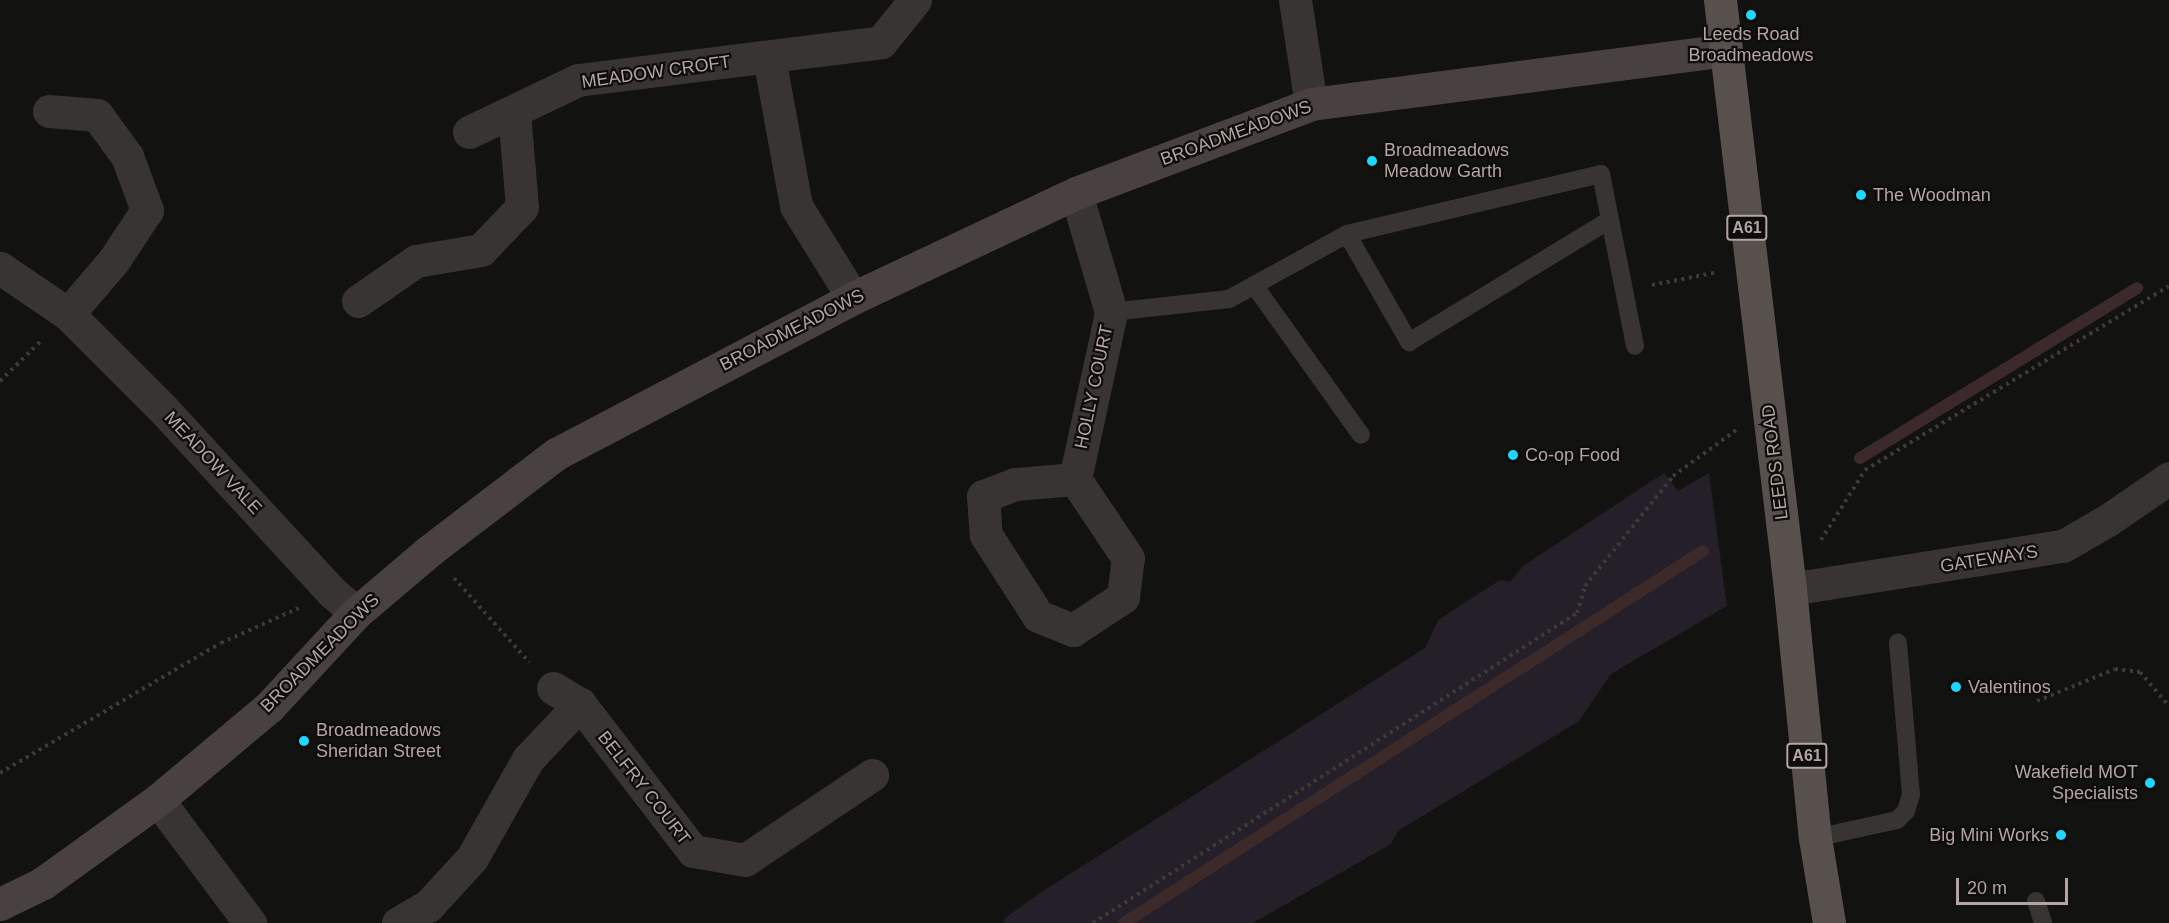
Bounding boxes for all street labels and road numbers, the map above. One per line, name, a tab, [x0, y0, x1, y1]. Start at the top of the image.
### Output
street label: MEADOW CROFT	[580, 51, 732, 93]
street label: BROADMEADOWS	[1158, 96, 1314, 170]
road number: A61	[1726, 215, 1768, 241]
street label: BROADMEADOWS	[716, 284, 868, 376]
street label: HOLLY COURT	[1070, 323, 1118, 451]
street label: LEEDS ROAD	[1757, 403, 1793, 521]
street label: MEADOW VALE	[160, 407, 266, 519]
street label: GATEWAYS	[1939, 541, 2039, 577]
street label: BROADMEADOWS	[256, 589, 384, 717]
street label: BELFRY COURT	[593, 727, 695, 849]
road number: A61	[1786, 743, 1828, 769]

